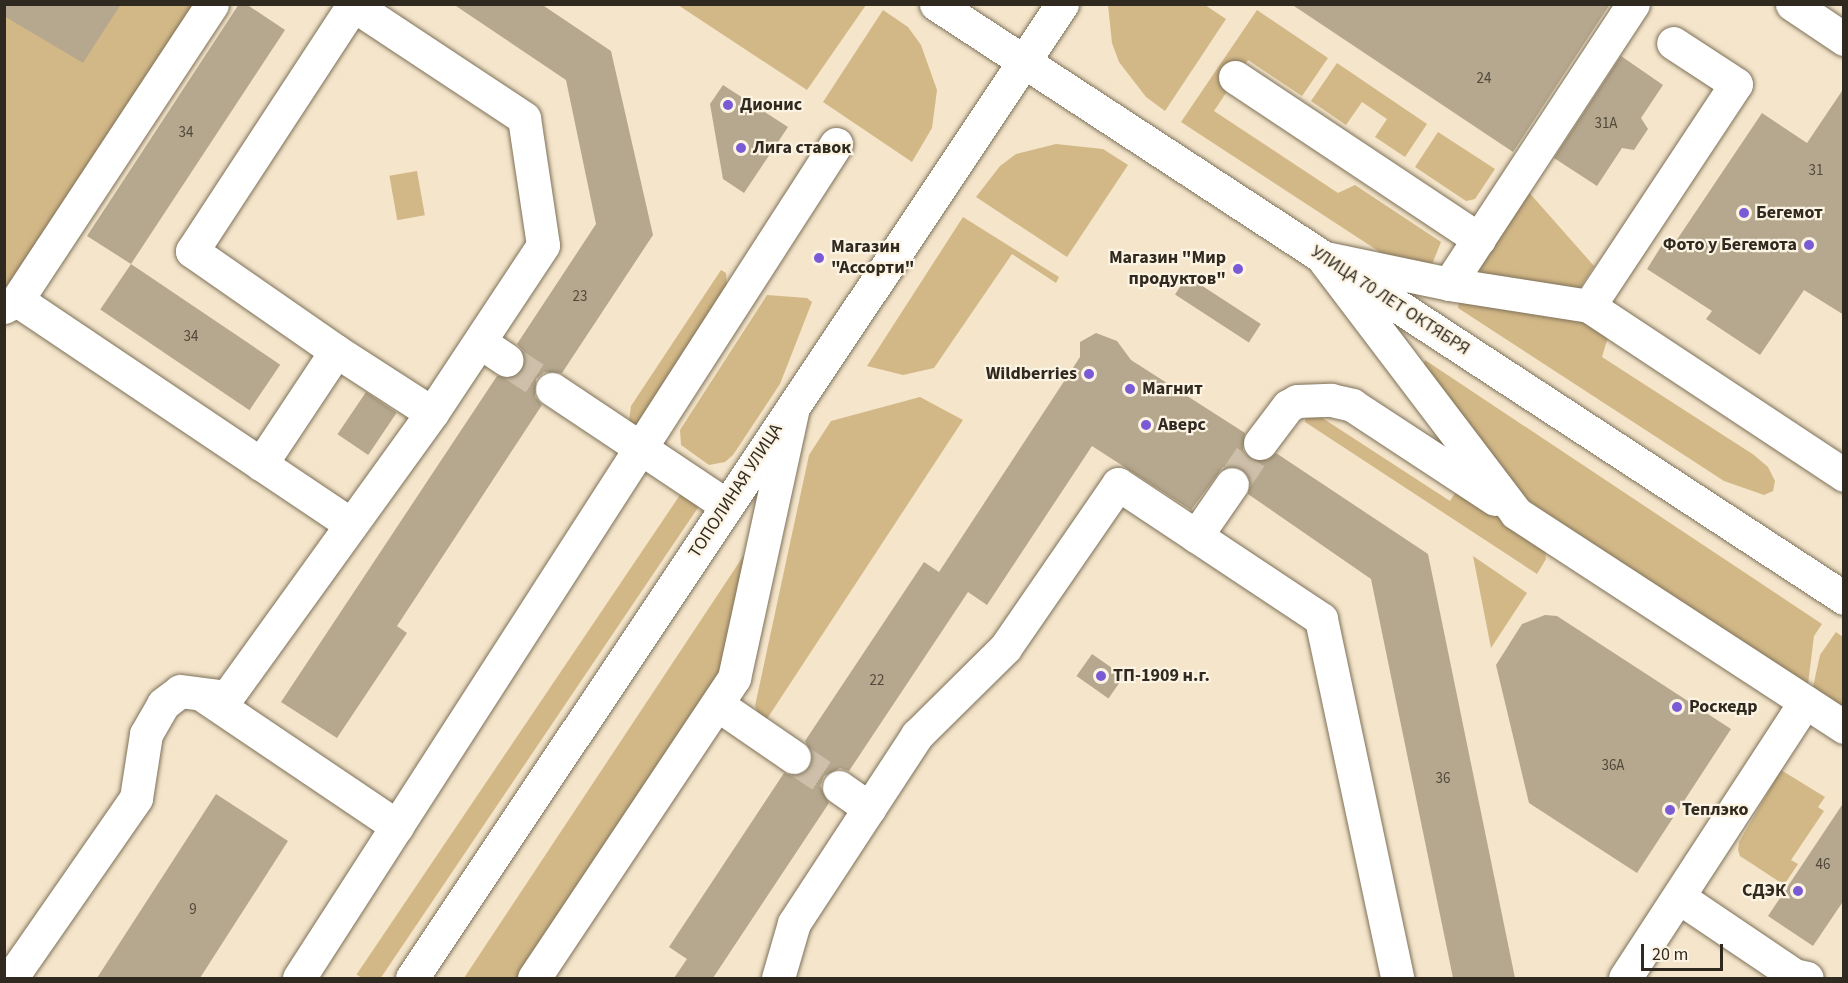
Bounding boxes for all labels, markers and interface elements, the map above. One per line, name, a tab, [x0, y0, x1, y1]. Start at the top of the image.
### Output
house number: 24	[1477, 70, 1491, 88]
place label: Дионис	[740, 94, 802, 116]
marker: Дионис	[721, 98, 735, 112]
house number: 31А	[1594, 115, 1618, 133]
house number: 34	[179, 124, 193, 142]
place label: Лига ставок	[753, 137, 851, 159]
marker: Лига ставок	[734, 141, 748, 155]
house number: 31	[1809, 162, 1823, 180]
place label: Бегемот	[1756, 202, 1823, 224]
marker: Бегемот	[1737, 206, 1751, 220]
place label: Фото у Бегемота	[1663, 234, 1797, 256]
place label: Магазин "Ассорти"	[831, 237, 914, 280]
marker: Фото у Бегемота	[1802, 238, 1816, 252]
street label: УЛИЦА 70 ЛЕТ ОКТЯБРЯ	[1307, 242, 1473, 360]
place label: Магазин "Мир продуктов"	[1109, 248, 1226, 290]
marker: Магазин "Ассорти"	[812, 251, 826, 265]
marker: Магазин "Мир продуктов"	[1231, 262, 1245, 276]
house number: 23	[573, 288, 587, 306]
house number: 34	[184, 328, 198, 346]
place label: Wildberries	[986, 363, 1077, 385]
marker: Wildberries	[1082, 367, 1096, 381]
place label: Магнит	[1142, 378, 1203, 400]
marker: Магнит	[1123, 382, 1137, 396]
place label: Аверс	[1158, 414, 1206, 436]
marker: Аверс	[1139, 418, 1153, 432]
street label: ТОПОЛИНАЯ УЛИЦА	[684, 420, 788, 562]
place label: ТП-1909 н.г.	[1113, 665, 1210, 687]
marker: ТП-1909 н.г.	[1094, 669, 1108, 683]
house number: 22	[870, 672, 884, 690]
place label: Роскедр	[1689, 696, 1757, 718]
marker: Роскедр	[1670, 700, 1684, 714]
house number: 36А	[1601, 757, 1625, 775]
house number: 36	[1436, 770, 1450, 788]
place label: Теплэко	[1682, 799, 1748, 821]
marker: Теплэко	[1663, 803, 1677, 817]
house number: 46	[1816, 856, 1830, 874]
place label: СДЭК	[1742, 880, 1786, 902]
marker: СДЭК	[1791, 884, 1805, 898]
house number: 9	[189, 901, 197, 919]
scale bar	[1644, 932, 1726, 970]
text: 20 m	[1652, 942, 1688, 967]

